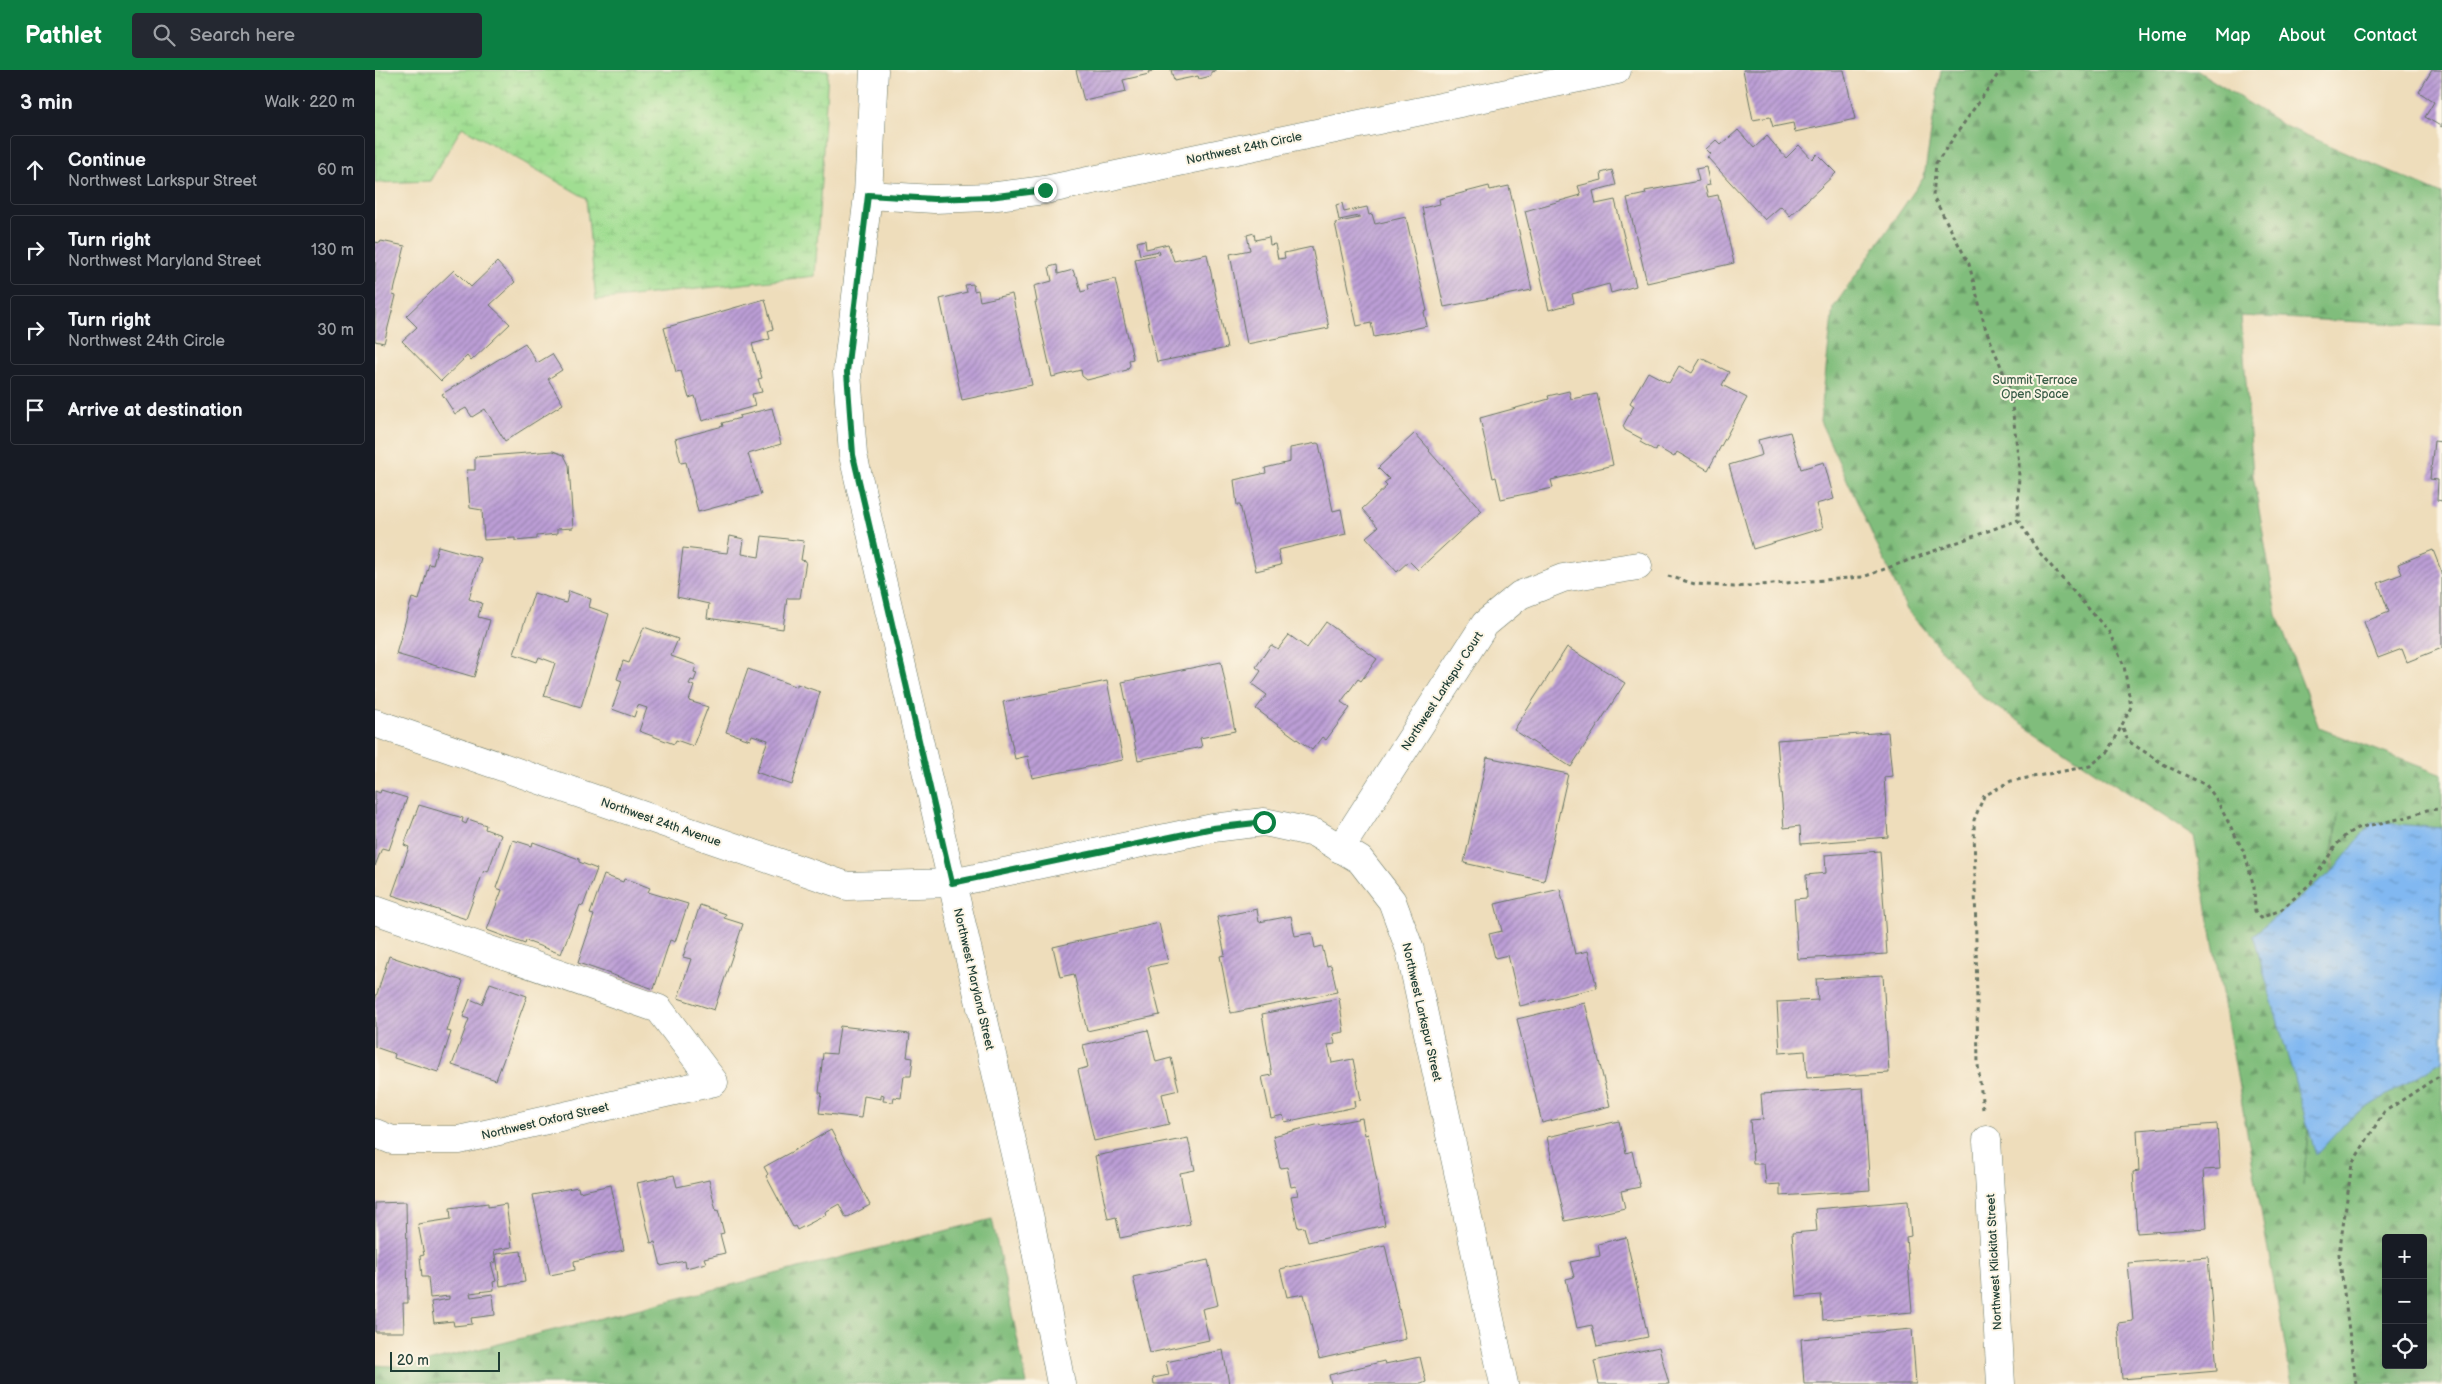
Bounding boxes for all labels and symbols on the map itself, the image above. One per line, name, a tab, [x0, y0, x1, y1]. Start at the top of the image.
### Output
street label: Northwest 24th Circle	[1185, 129, 1303, 168]
route end	[1034, 179, 1057, 202]
park label: Summit Terrace Open Space	[1993, 373, 2077, 402]
street label: Northwest Larkspur Court	[1398, 629, 1487, 754]
street label: Northwest 24th Avenue	[599, 795, 723, 850]
route start	[1253, 811, 1276, 834]
street label: Northwest Maryland Street	[950, 907, 997, 1052]
street label: Northwest Larkspur Street	[1398, 941, 1445, 1083]
street label: Northwest Oxford Street	[480, 1099, 611, 1143]
street label: Northwest Klickitat Street	[1983, 1193, 2006, 1331]
scale bar	[390, 1349, 500, 1372]

